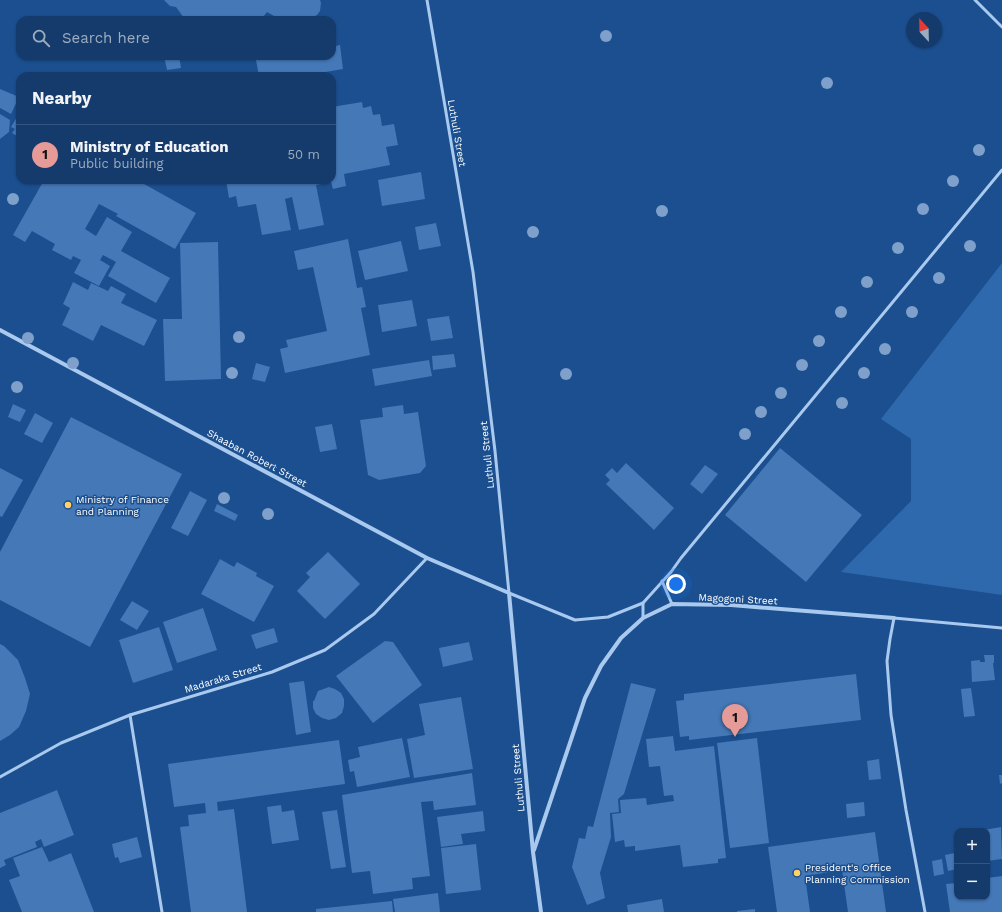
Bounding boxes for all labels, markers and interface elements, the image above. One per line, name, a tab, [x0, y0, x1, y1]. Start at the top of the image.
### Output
north arrow	[906, 12, 942, 48]
search box	[16, 16, 336, 60]
icon: search	[30, 27, 52, 49]
text: Search here	[62, 29, 150, 47]
text: Nearby	[32, 88, 91, 108]
street label: Luthuli Street	[446, 99, 468, 168]
text: Ministry of Education	[70, 138, 228, 156]
text: 1	[42, 147, 48, 162]
text: 50 m	[288, 147, 320, 162]
text: Public building	[70, 156, 163, 171]
street label: Luthuli Street	[478, 420, 496, 489]
street label: Shaaban Robert Street	[205, 427, 309, 489]
place label: Ministry of Finance and Planning	[76, 494, 169, 517]
marker: Ministry of Finance and Planning	[63, 500, 73, 510]
your location	[666, 574, 686, 594]
street label: Magogoni Street	[698, 591, 779, 607]
street label: Madaraka Street	[183, 661, 264, 695]
pin: 1	[722, 704, 748, 737]
street label: Luthuli Street	[509, 743, 526, 812]
map controls	[954, 828, 990, 900]
button: +	[954, 828, 990, 864]
place label: President's Office Planning Commission	[805, 862, 910, 885]
button: −	[954, 864, 990, 900]
marker: President's Office Planning Commission	[792, 868, 802, 878]

